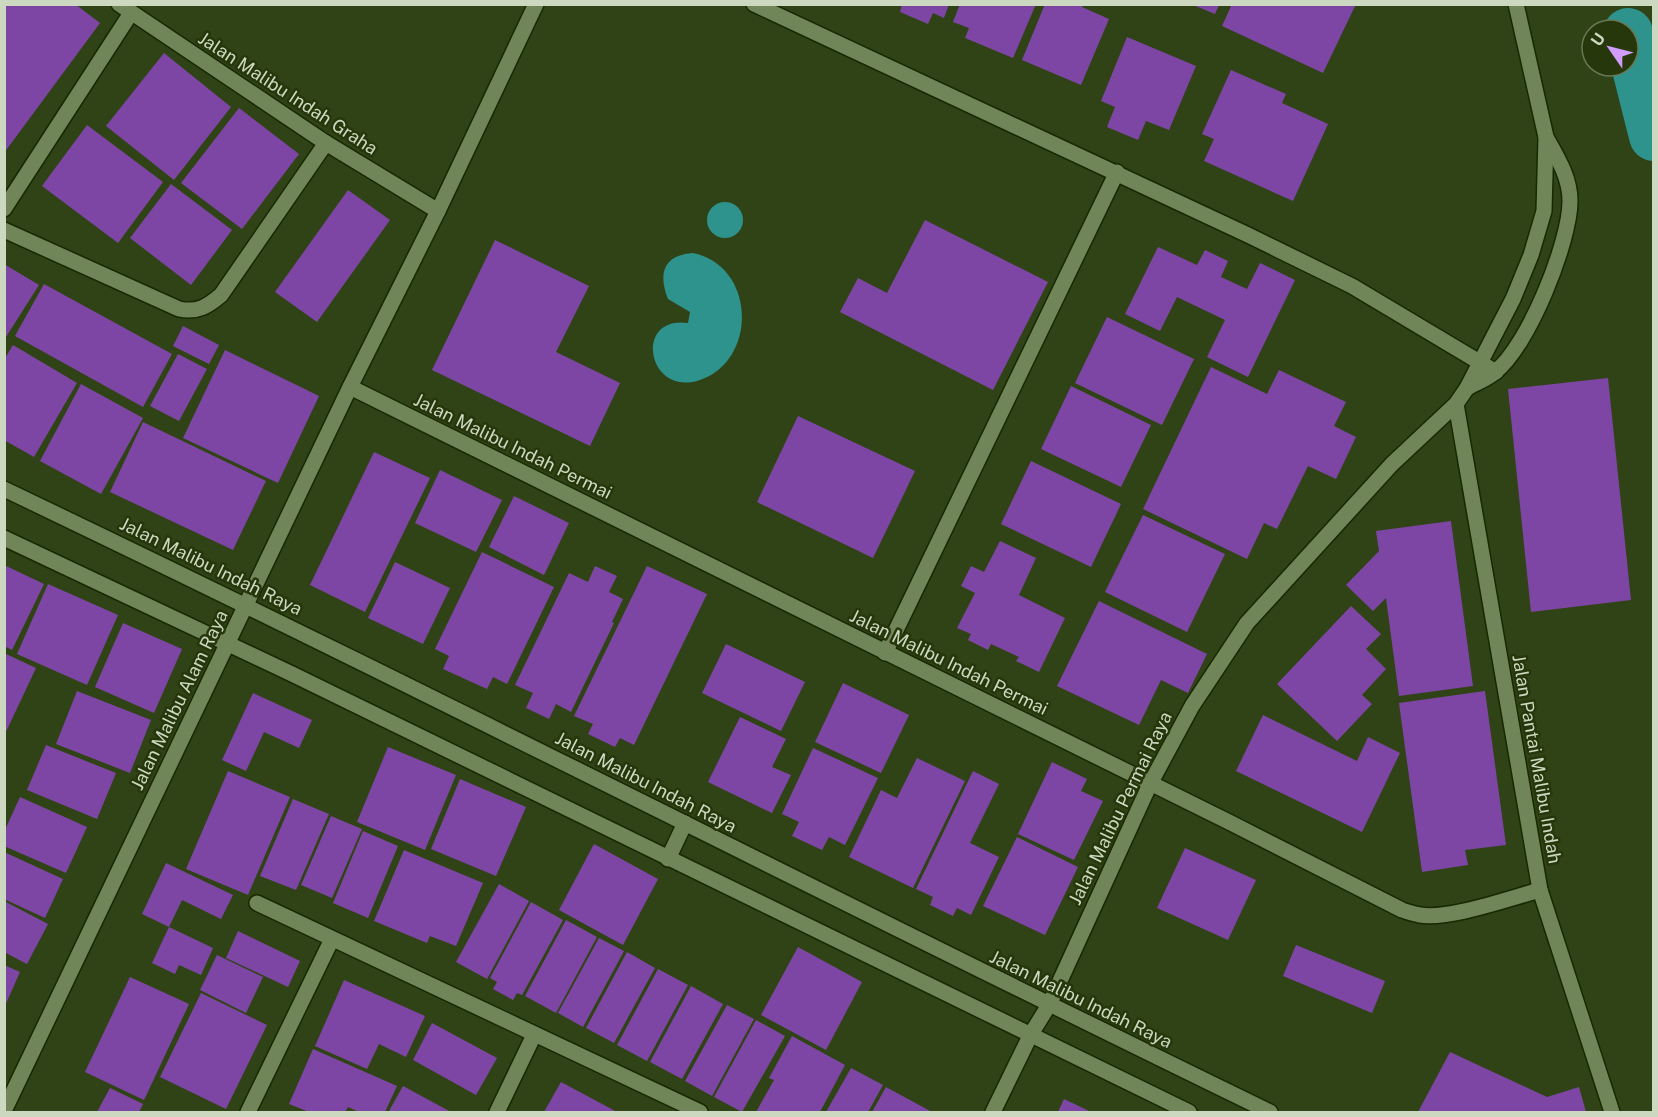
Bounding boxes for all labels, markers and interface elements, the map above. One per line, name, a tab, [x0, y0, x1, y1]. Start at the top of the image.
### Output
north arrow	[1580, 18, 1640, 78]
street label: Jalan Malibu Indah Graha	[194, 27, 382, 159]
text: U	[1587, 29, 1609, 50]
street label: Jalan Malibu Indah Permai	[411, 389, 615, 503]
street label: Jalan Malibu Indah Raya	[116, 513, 306, 619]
street label: Jalan Malibu Indah Permai	[847, 605, 1051, 719]
street label: Jalan Malibu Alam Raya	[126, 607, 232, 793]
street label: Jalan Pantai Malibu Indah	[1508, 653, 1566, 865]
street label: Jalan Malibu Permai Raya	[1064, 708, 1176, 908]
street label: Jalan Malibu Indah Raya	[552, 727, 740, 837]
street label: Jalan Malibu Indah Raya	[986, 946, 1176, 1052]

